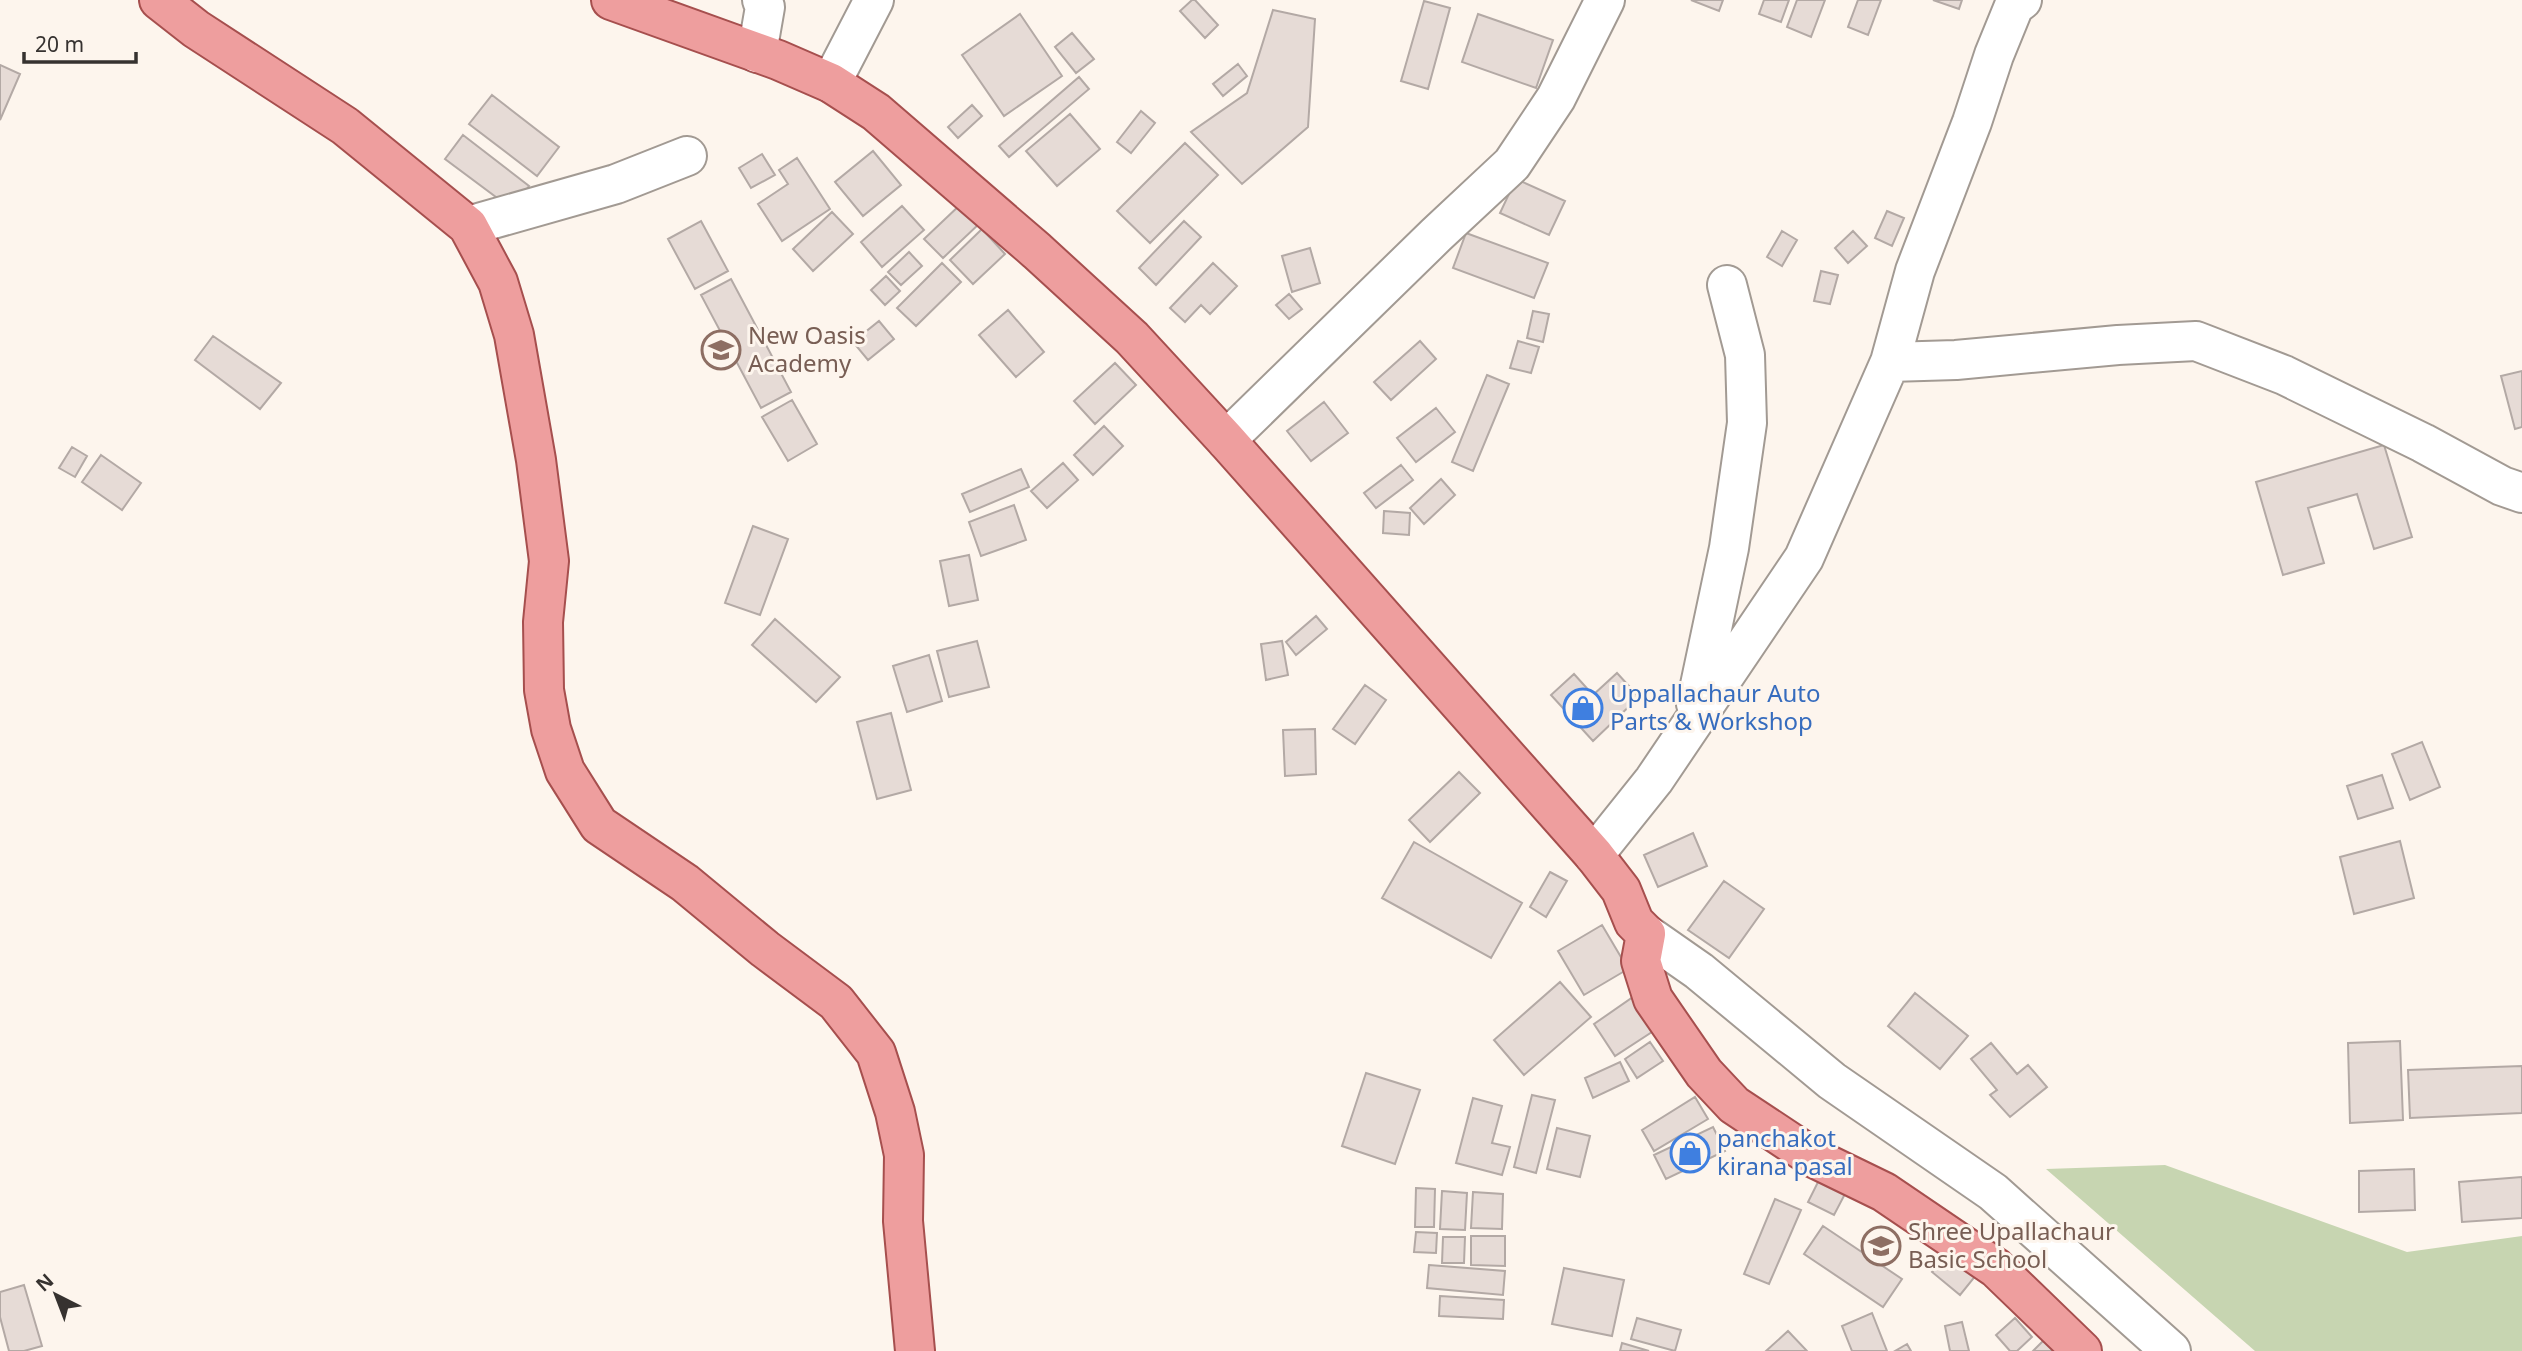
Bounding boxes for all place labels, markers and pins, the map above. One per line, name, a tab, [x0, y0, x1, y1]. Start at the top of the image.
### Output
place label: New Oasis Academy	[748, 318, 866, 379]
school or university icon: New Oasis Academy	[700, 329, 742, 371]
place label: Uppallachaur Auto Parts & Workshop	[1610, 676, 1821, 737]
shop icon: Uppallachaur Auto Parts & Workshop	[1562, 687, 1604, 729]
place label: panchakot kirana pasal	[1717, 1121, 1853, 1182]
shop icon: panchakot kirana pasal	[1669, 1132, 1711, 1174]
place label: Shree Upallachaur Basic School	[1908, 1214, 2115, 1275]
school or university icon: Shree Upallachaur Basic School	[1860, 1225, 1902, 1267]

